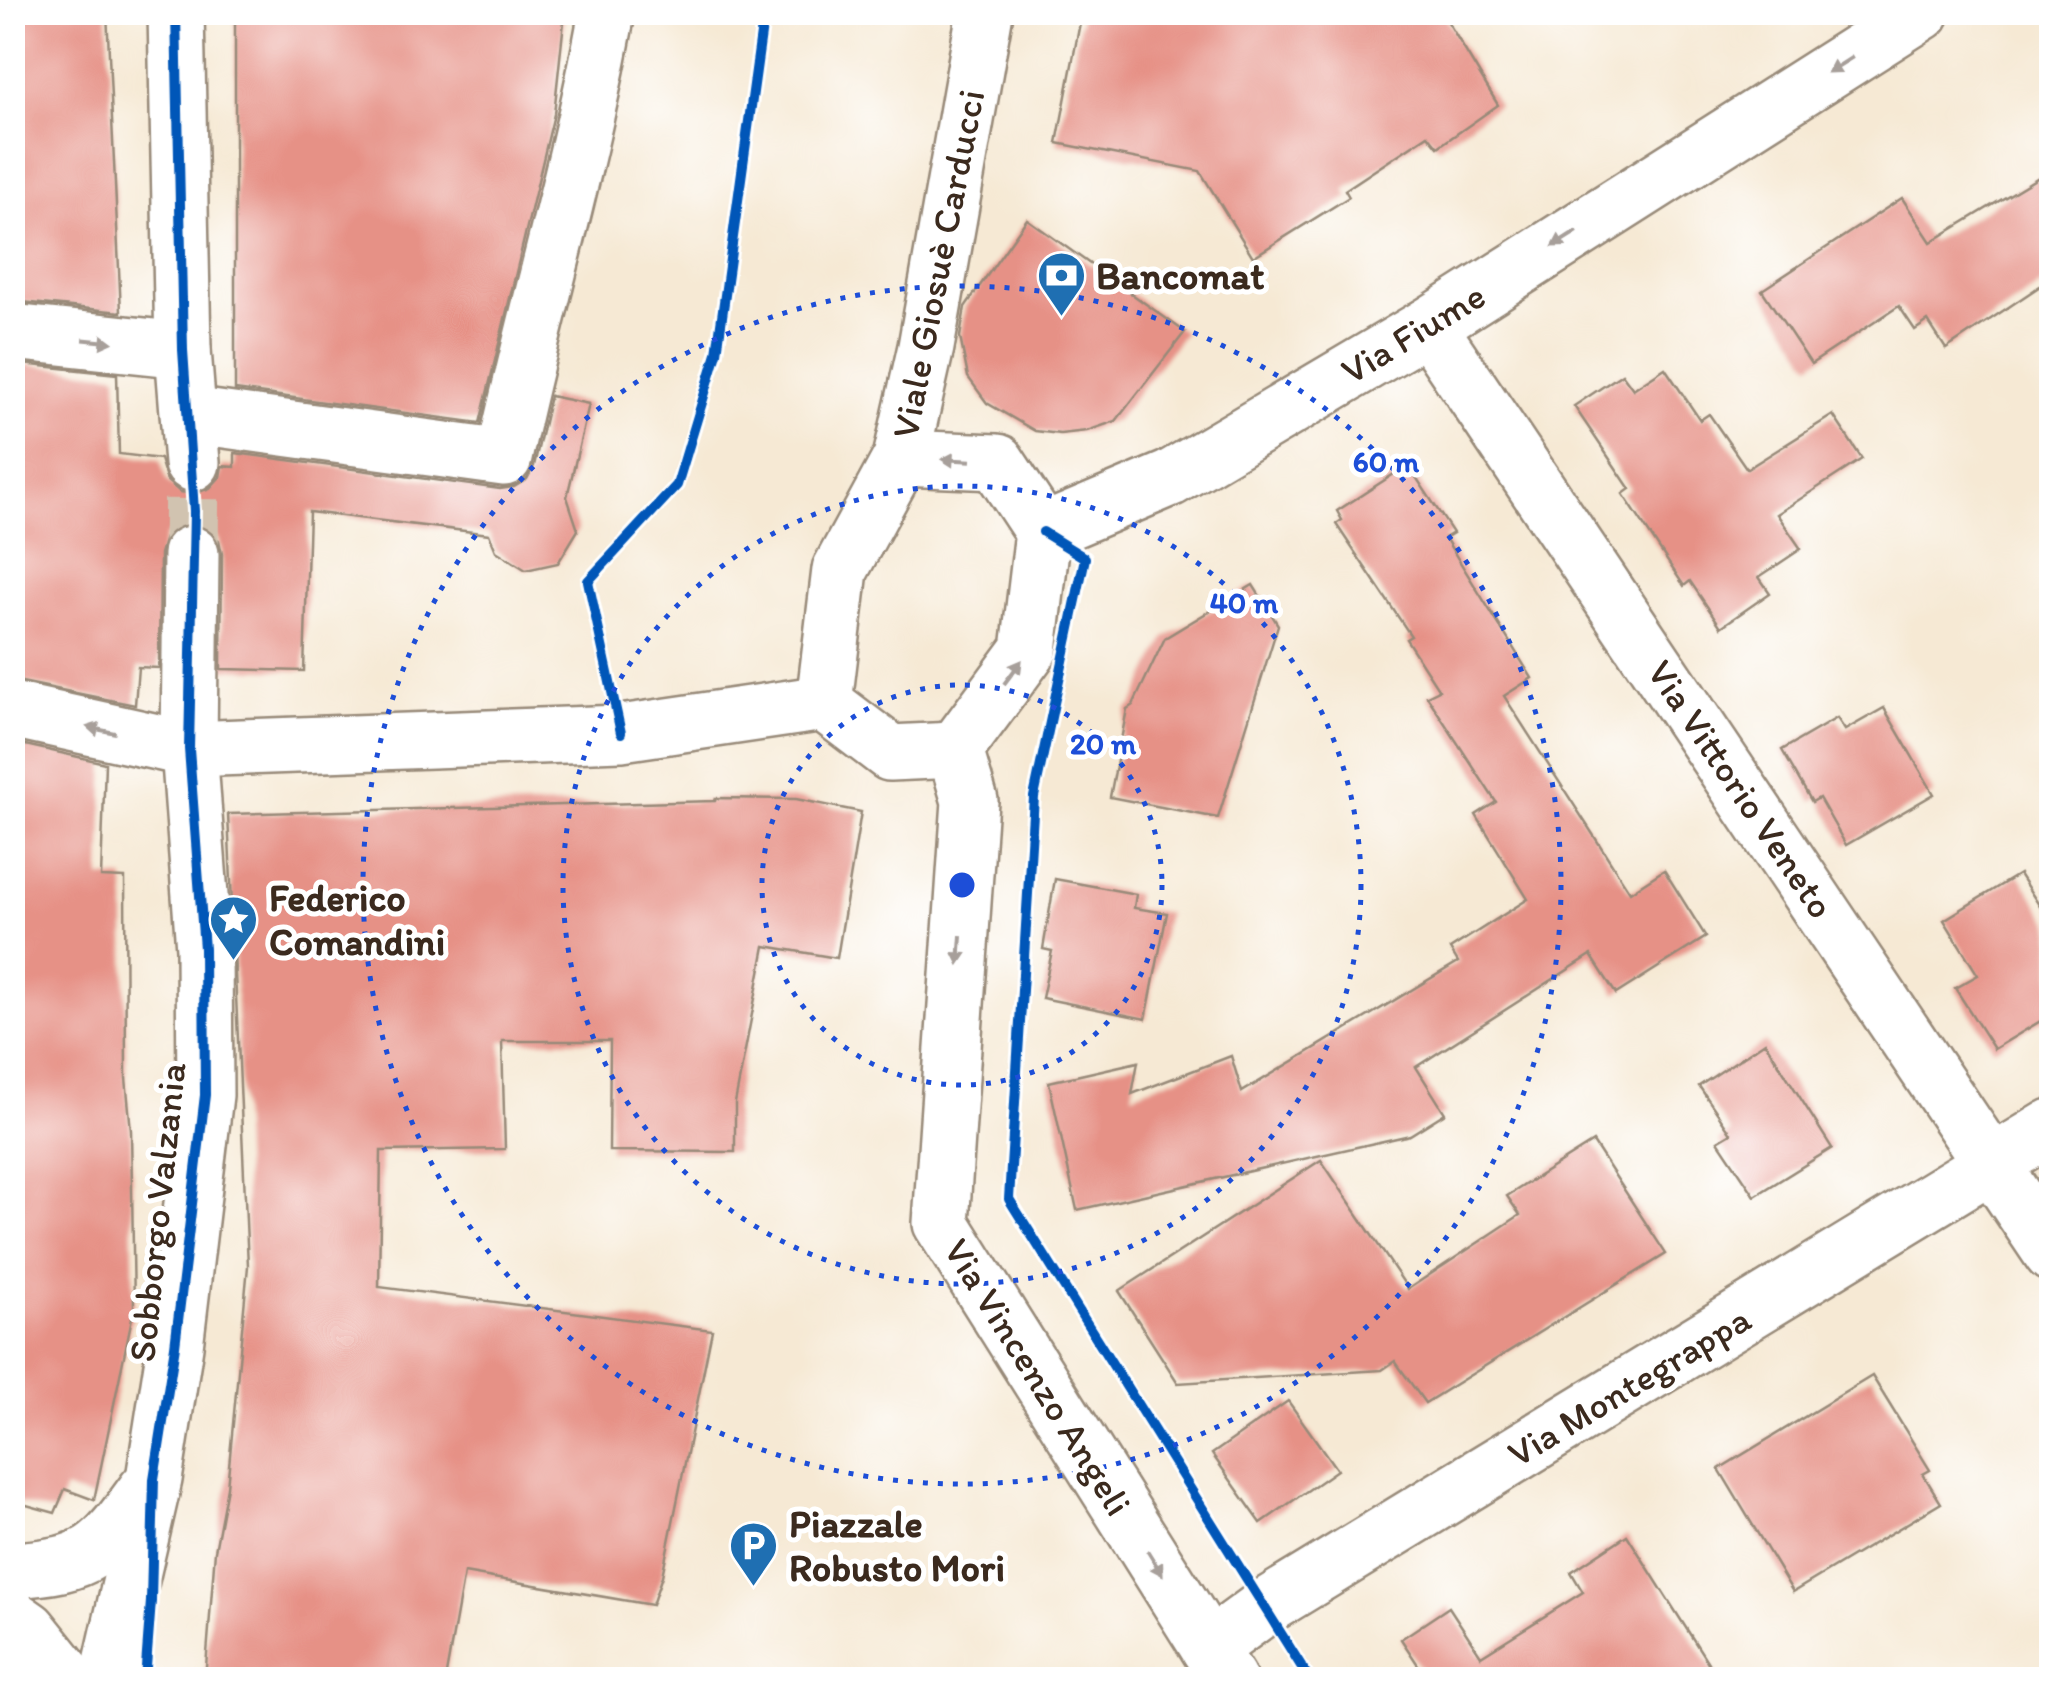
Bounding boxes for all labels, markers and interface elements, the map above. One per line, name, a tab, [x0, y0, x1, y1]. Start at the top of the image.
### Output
one-way arrow	[1826, 55, 1854, 73]
street label: Viale Giosuè Carducci	[882, 86, 994, 442]
one-way arrow	[1552, 229, 1579, 247]
bank icon: Bancomat	[1035, 250, 1087, 318]
place label: Bancomat	[1096, 253, 1264, 299]
street label: Via Fiume	[1333, 272, 1493, 394]
one-way arrow	[83, 333, 114, 349]
text: 60 m	[1353, 443, 1420, 480]
one-way arrow	[939, 452, 971, 468]
text: 40 m	[1210, 584, 1279, 621]
street label: Via Vittorio Veneto	[1638, 651, 1844, 927]
one-way arrow	[1002, 659, 1022, 685]
one-way arrow	[85, 721, 116, 737]
text: 20 m	[1070, 725, 1137, 762]
centre of rings	[944, 867, 980, 903]
place label: Federico Comandini	[269, 875, 445, 965]
place icon: Federico Comandini	[208, 894, 260, 962]
one-way arrow	[951, 935, 967, 967]
street label: Sobborgo Valzania	[118, 1060, 196, 1364]
street label: Via Vincenzo Angeli	[934, 1230, 1142, 1524]
street label: Via Montegrappa	[1499, 1295, 1759, 1477]
place label: Piazzale Robusto Mori	[789, 1501, 1005, 1591]
parking icon: Piazzale Robusto Mori	[728, 1520, 780, 1588]
one-way arrow	[1145, 1549, 1164, 1576]

